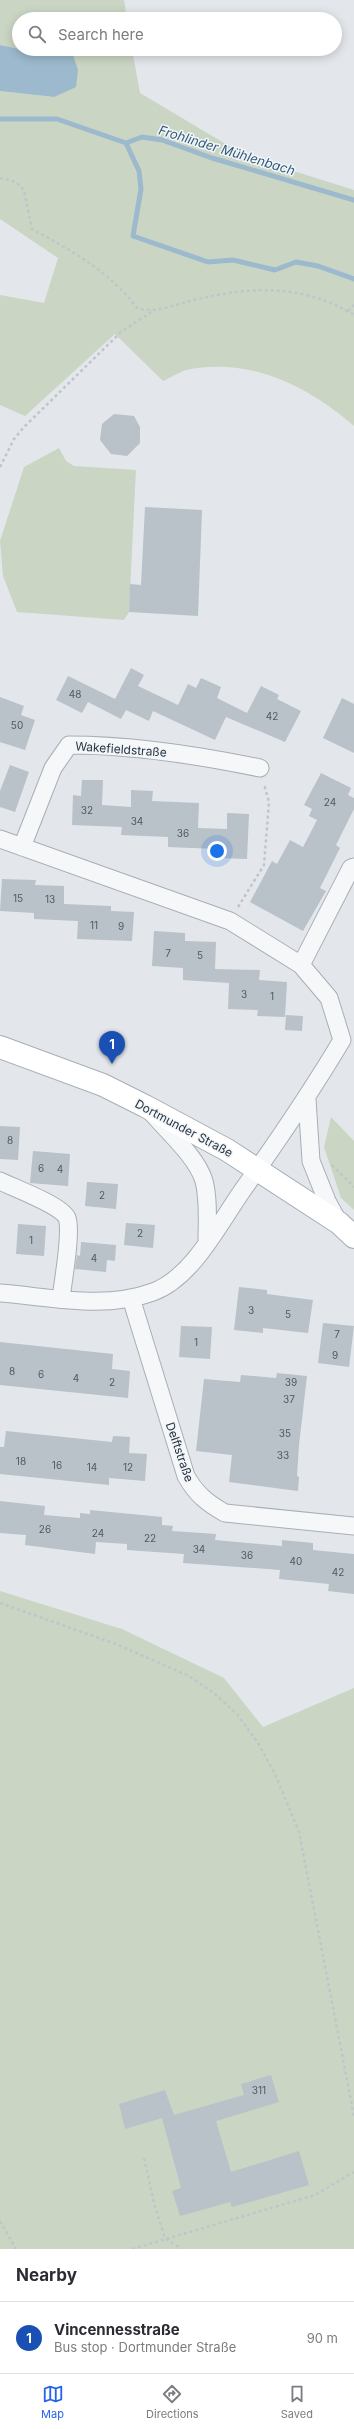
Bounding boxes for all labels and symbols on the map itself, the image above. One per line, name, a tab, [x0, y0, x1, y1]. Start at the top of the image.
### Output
water label: Frohlinder Mühlenbach	[157, 122, 298, 178]
house number: 48	[69, 688, 81, 700]
house number: 42	[266, 710, 278, 722]
house number: 50	[11, 719, 23, 731]
street label: Wakefieldstraße	[75, 738, 167, 760]
house number: 24	[324, 796, 336, 808]
house number: 32	[81, 804, 93, 816]
house number: 34	[131, 815, 143, 827]
house number: 36	[177, 827, 189, 839]
your location	[207, 841, 227, 861]
house number: 15	[13, 892, 23, 904]
house number: 13	[45, 893, 55, 905]
house number: 11	[90, 919, 98, 931]
house number: 9	[118, 920, 124, 932]
house number: 7	[165, 947, 171, 959]
house number: 5	[197, 949, 203, 961]
house number: 3	[241, 988, 247, 1000]
house number: 1	[270, 990, 274, 1002]
pin: 1	[99, 1031, 125, 1064]
street label: Dortmunder Straße	[132, 1096, 236, 1160]
house number: 8	[7, 1134, 13, 1146]
house number: 6	[38, 1162, 44, 1174]
house number: 4	[57, 1163, 63, 1175]
house number: 2	[99, 1189, 105, 1201]
house number: 2	[137, 1227, 143, 1239]
house number: 1	[29, 1234, 33, 1246]
house number: 4	[91, 1252, 97, 1264]
house number: 3	[248, 1304, 254, 1316]
house number: 5	[285, 1308, 291, 1320]
house number: 7	[334, 1328, 340, 1340]
house number: 1	[194, 1336, 198, 1348]
house number: 9	[332, 1349, 338, 1361]
house number: 8	[9, 1365, 15, 1377]
house number: 6	[38, 1368, 44, 1380]
house number: 4	[73, 1372, 79, 1384]
house number: 2	[109, 1376, 115, 1388]
house number: 39	[285, 1376, 297, 1388]
house number: 37	[283, 1393, 295, 1405]
street label: Delftstraße	[163, 1420, 197, 1484]
house number: 35	[279, 1427, 291, 1439]
house number: 33	[277, 1449, 289, 1461]
house number: 18	[16, 1455, 26, 1467]
house number: 16	[52, 1459, 62, 1471]
house number: 14	[87, 1461, 97, 1473]
house number: 12	[123, 1461, 133, 1473]
house number: 26	[39, 1523, 51, 1535]
house number: 24	[92, 1527, 104, 1539]
house number: 22	[144, 1532, 156, 1544]
house number: 34	[193, 1543, 205, 1555]
house number: 36	[241, 1549, 253, 1561]
house number: 40	[290, 1555, 302, 1567]
house number: 42	[332, 1566, 344, 1578]
house number: 311	[252, 2084, 266, 2096]

